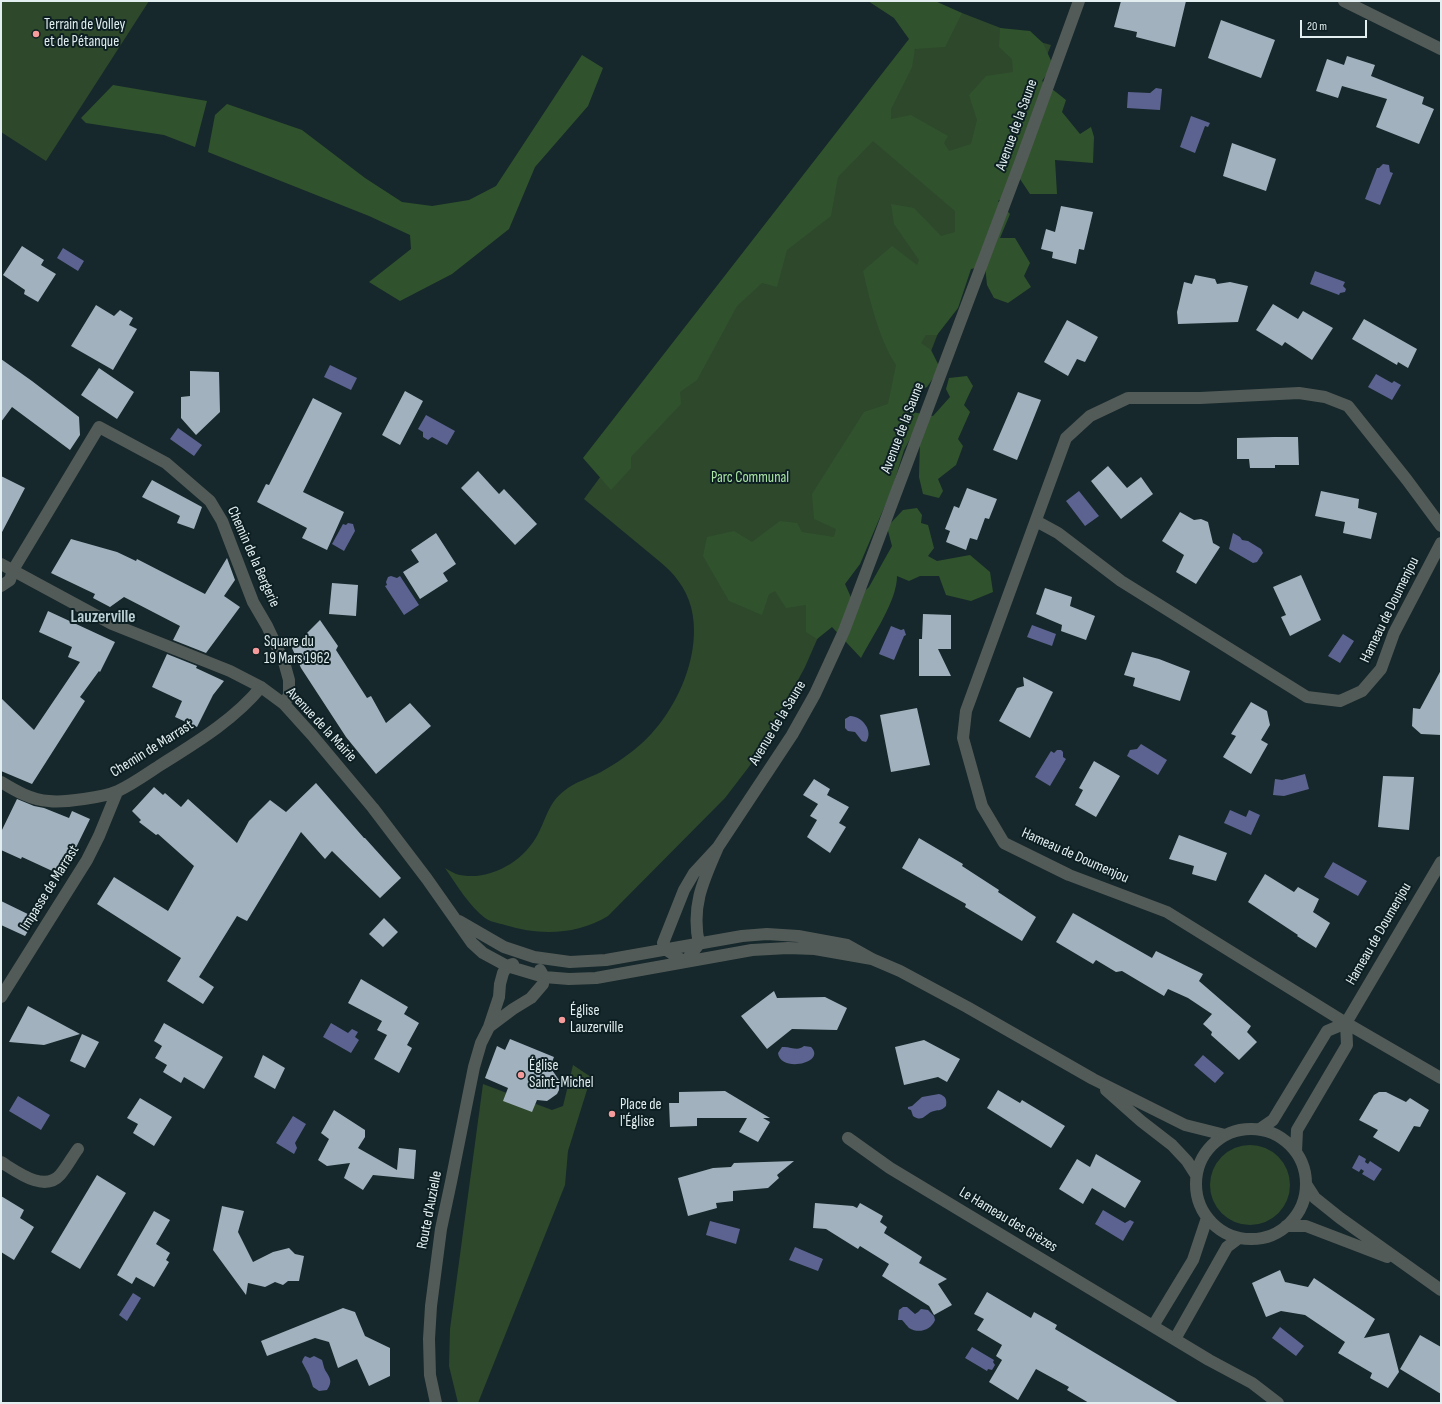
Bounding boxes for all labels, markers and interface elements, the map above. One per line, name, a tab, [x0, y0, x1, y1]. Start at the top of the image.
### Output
scale bar	[1302, 12, 1369, 38]
place label: Terrain de Volley et de Pétanque	[44, 16, 125, 51]
text: 20 m	[1307, 19, 1327, 34]
marker: Terrain de Volley et de Pétanque	[31, 29, 41, 39]
street label: Avenue de la Saune	[992, 77, 1042, 173]
street label: Avenue de la Saune	[877, 380, 929, 476]
park label: Parc Communal	[711, 469, 789, 487]
street label: Chemin de la Bergerie	[223, 504, 283, 610]
street label: Hameau de Doumenjou	[1357, 554, 1423, 666]
district label: Lauzerville	[71, 608, 135, 628]
place label: Square du 19 Mars 1962	[264, 633, 330, 668]
marker: Square du 19 Mars 1962	[251, 646, 261, 656]
street label: Avenue de la Saune	[746, 677, 810, 769]
street label: Avenue de la Mairie	[282, 684, 360, 766]
street label: Chemin de Marrast	[107, 716, 197, 782]
street label: Hameau de Doumenjou	[1019, 824, 1131, 888]
street label: Impasse de Marrast	[17, 842, 83, 934]
street label: Hameau de Doumenjou	[1342, 880, 1416, 988]
place label: Église Lauzerville	[570, 1002, 623, 1037]
marker: Église Lauzerville	[557, 1015, 567, 1025]
place label: Église Saint-Michel	[529, 1057, 594, 1092]
marker: Église Saint-Michel	[516, 1070, 526, 1080]
place label: Place de l'Église	[620, 1096, 662, 1131]
marker: Place de l'Église	[607, 1109, 617, 1119]
street label: Route d'Auzielle	[414, 1169, 446, 1251]
street label: Le Hameau des Grèzes	[956, 1184, 1060, 1256]

